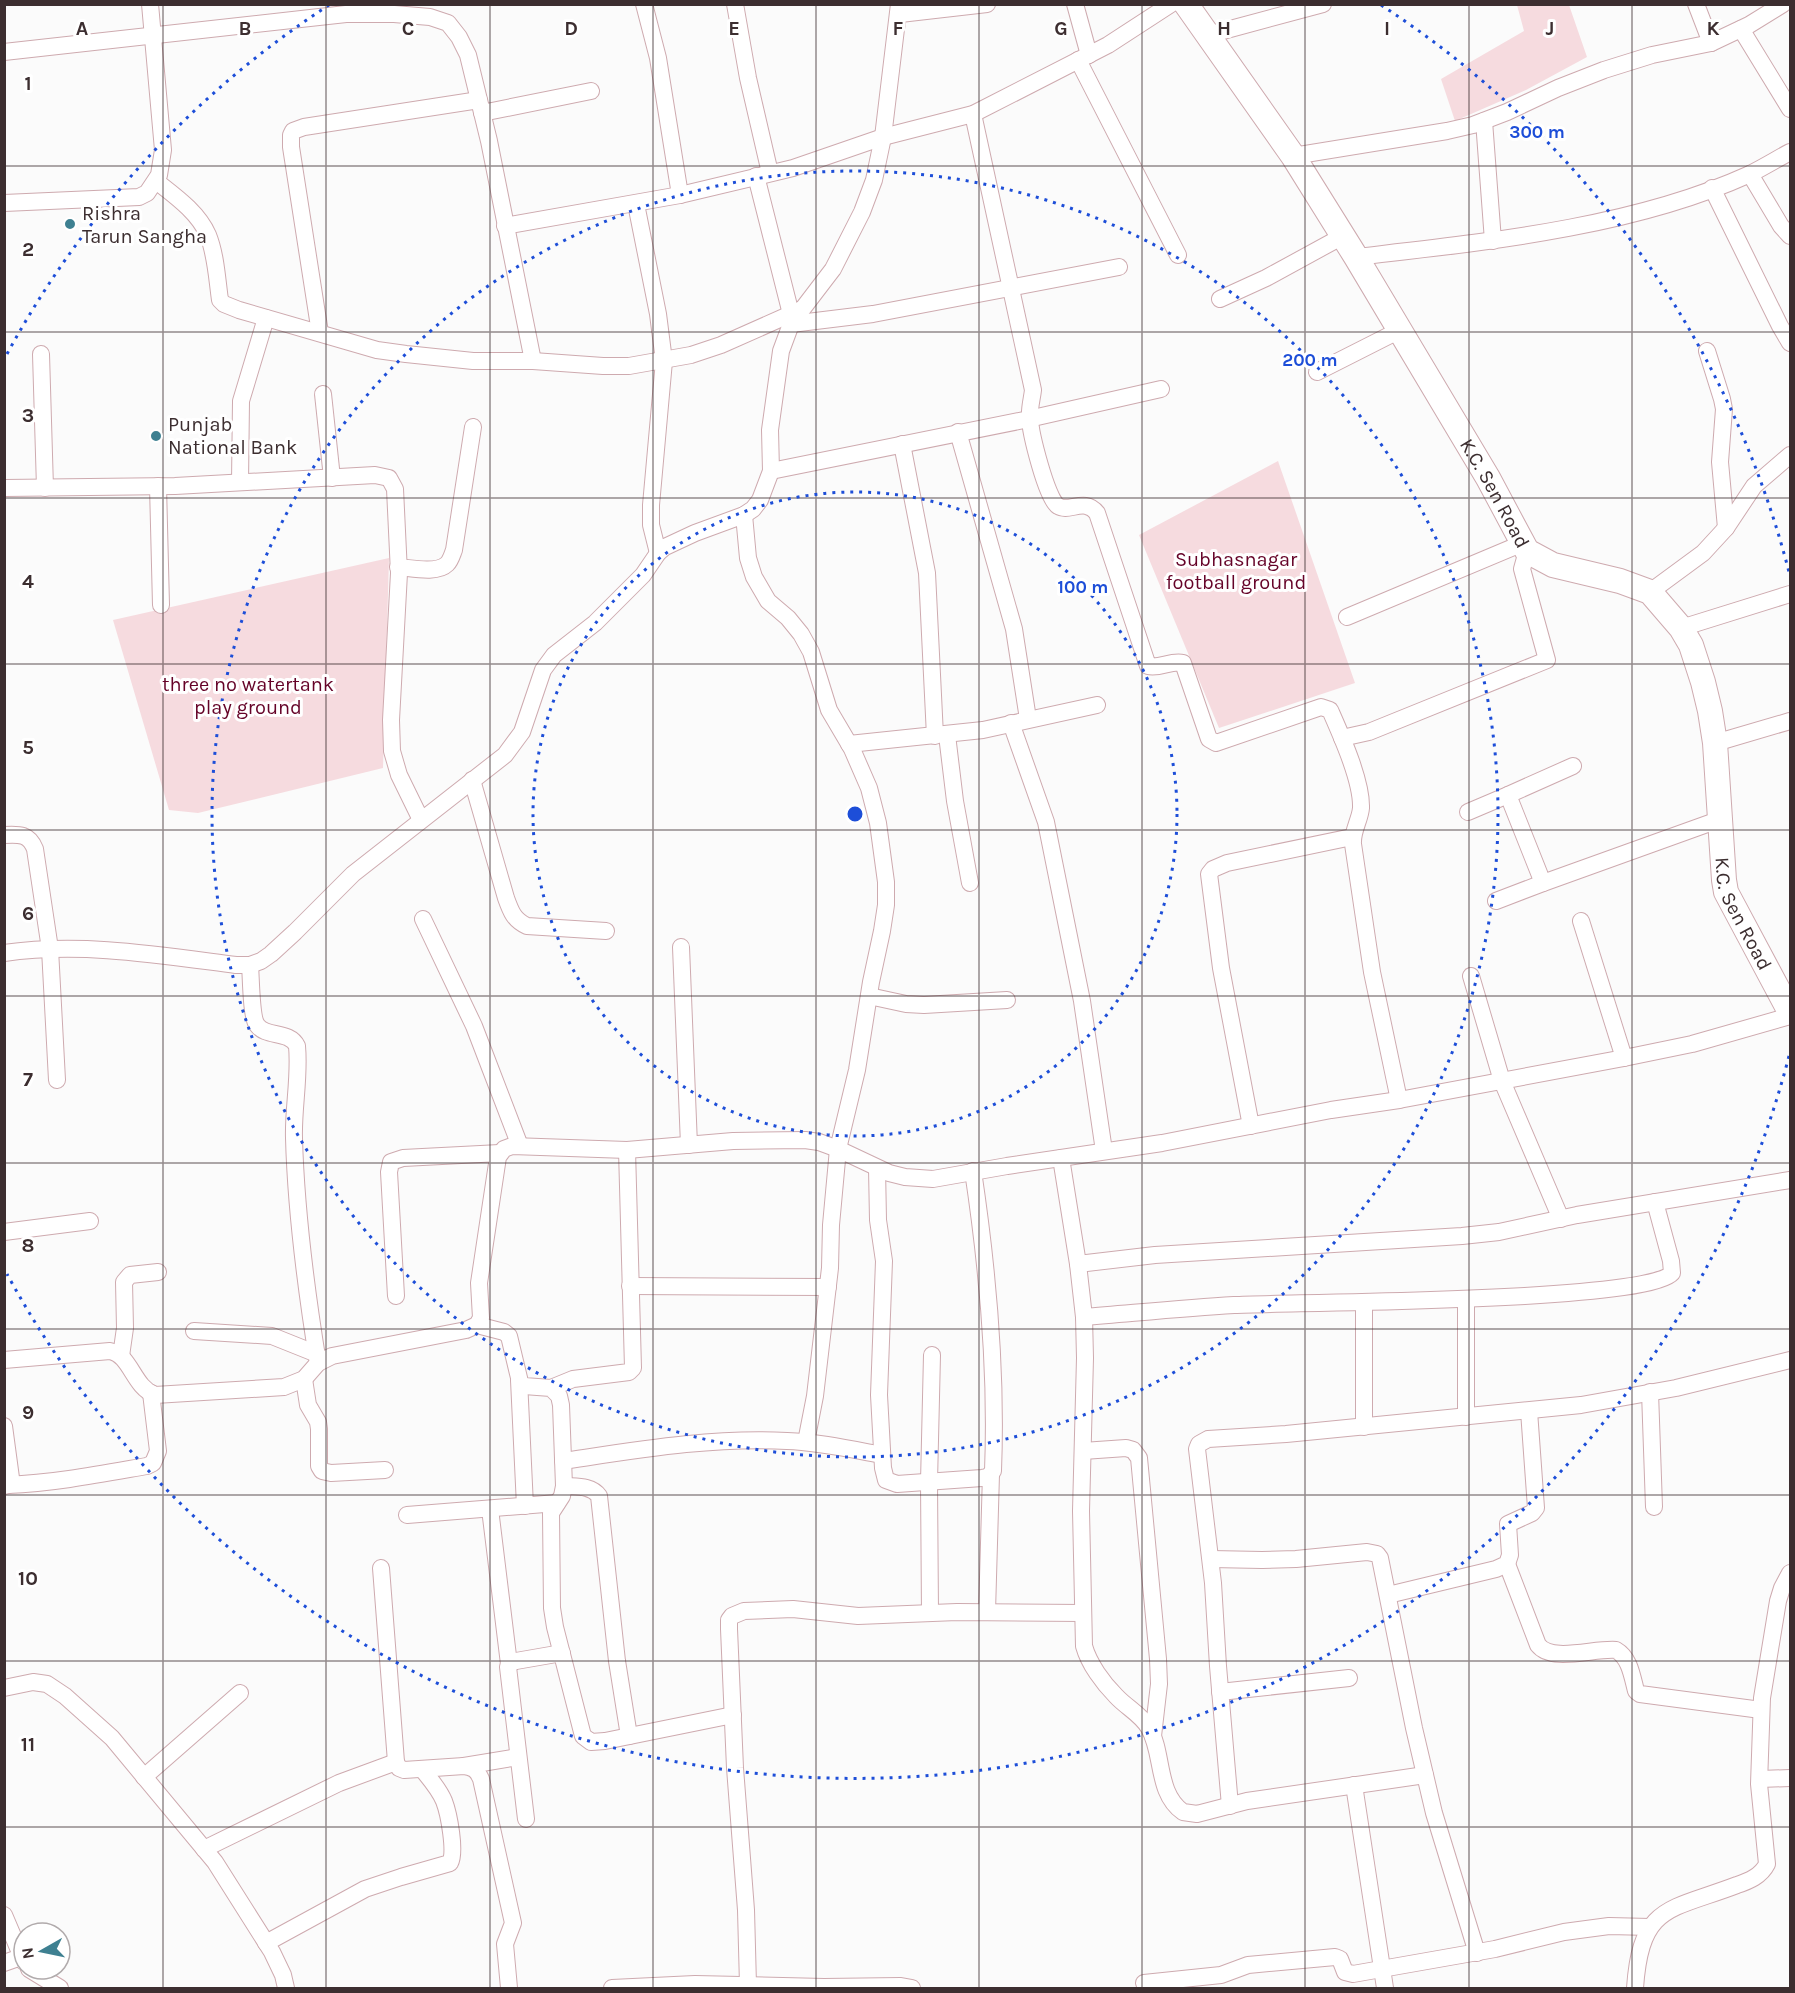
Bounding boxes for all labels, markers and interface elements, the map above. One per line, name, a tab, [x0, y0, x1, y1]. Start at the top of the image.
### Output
text: A	[76, 17, 89, 40]
text: B	[239, 17, 251, 40]
text: C	[402, 17, 414, 40]
text: D	[564, 17, 578, 40]
text: E	[728, 17, 740, 40]
text: F	[893, 17, 904, 40]
text: G	[1054, 17, 1068, 40]
text: H	[1217, 17, 1231, 40]
text: I	[1384, 17, 1390, 40]
text: J	[1546, 17, 1554, 40]
text: K	[1706, 17, 1720, 40]
text: 1	[24, 72, 32, 95]
text: 300 m	[1509, 121, 1565, 143]
place label: Rishra Tarun Sangha	[82, 202, 207, 248]
marker: Rishra Tarun Sangha	[63, 217, 77, 231]
text: 2	[22, 238, 34, 261]
text: 200 m	[1282, 349, 1338, 371]
text: 3	[22, 404, 34, 427]
place label: Punjab National Bank	[168, 413, 297, 459]
marker: Punjab National Bank	[149, 429, 163, 443]
street label: K.C. Sen Road	[1455, 434, 1535, 552]
park label: Subhasnagar football ground	[1166, 548, 1306, 594]
text: 4	[22, 570, 34, 593]
text: 100 m	[1058, 576, 1108, 598]
park label: three no watertank play ground	[162, 673, 334, 719]
text: 5	[22, 736, 34, 759]
centre of rings	[845, 804, 865, 824]
street label: K.C. Sen Road	[1711, 856, 1777, 974]
text: 6	[22, 902, 34, 925]
text: 7	[23, 1068, 33, 1091]
text: 8	[22, 1234, 34, 1257]
text: 9	[22, 1401, 34, 1424]
text: 10	[18, 1567, 38, 1590]
text: 11	[21, 1733, 35, 1756]
north arrow	[12, 1921, 72, 1981]
text: N	[17, 1946, 38, 1960]

